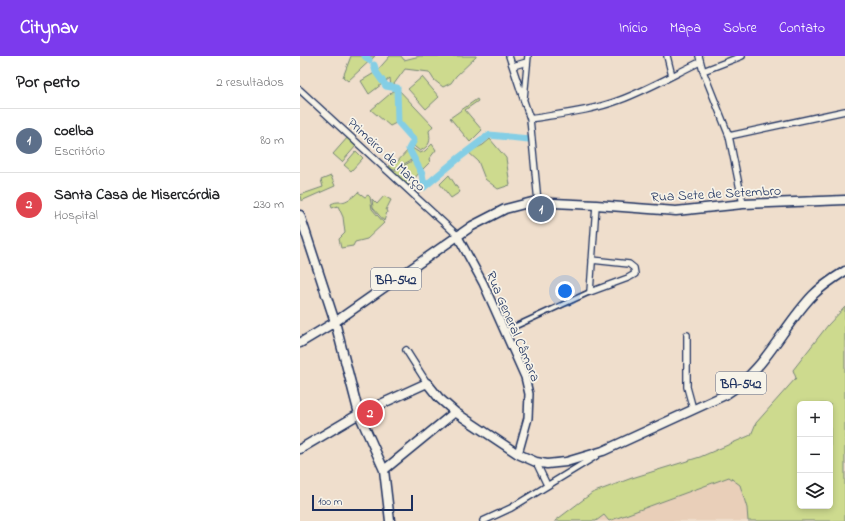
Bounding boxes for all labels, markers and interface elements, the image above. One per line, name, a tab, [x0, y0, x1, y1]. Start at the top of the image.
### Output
text: Citynav	[20, 15, 78, 42]
text: Início	[619, 18, 648, 39]
text: Mapa	[670, 18, 701, 39]
text: Sobre	[723, 18, 757, 39]
text: Contato	[779, 18, 825, 39]
text: Por perto	[16, 70, 80, 95]
text: 2 resultados	[216, 73, 284, 92]
street label: Primeiro de Março	[342, 113, 430, 197]
text: coelba	[54, 120, 94, 142]
text: 1	[27, 131, 31, 150]
text: 80 m	[260, 131, 284, 150]
text: Escritório	[54, 142, 105, 161]
street label: Rua Sete de Setembro	[650, 181, 782, 208]
text: Santa Casa de Misercórdia	[54, 184, 220, 206]
pin: 1	[528, 194, 554, 224]
text: 2	[26, 195, 32, 214]
text: 230 m	[253, 195, 284, 214]
text: Hospital	[54, 206, 98, 225]
road number: BA-542	[371, 268, 421, 290]
street label: Rua General Câmara	[480, 268, 545, 385]
your location	[555, 281, 575, 301]
road number: BA-542	[716, 372, 766, 394]
pin: 2	[357, 398, 383, 428]
map controls	[797, 401, 833, 509]
button: +	[797, 401, 833, 437]
button: −	[797, 437, 833, 473]
button: layers	[797, 473, 833, 509]
scale bar	[312, 493, 413, 512]
text: 100 m	[318, 494, 342, 510]

